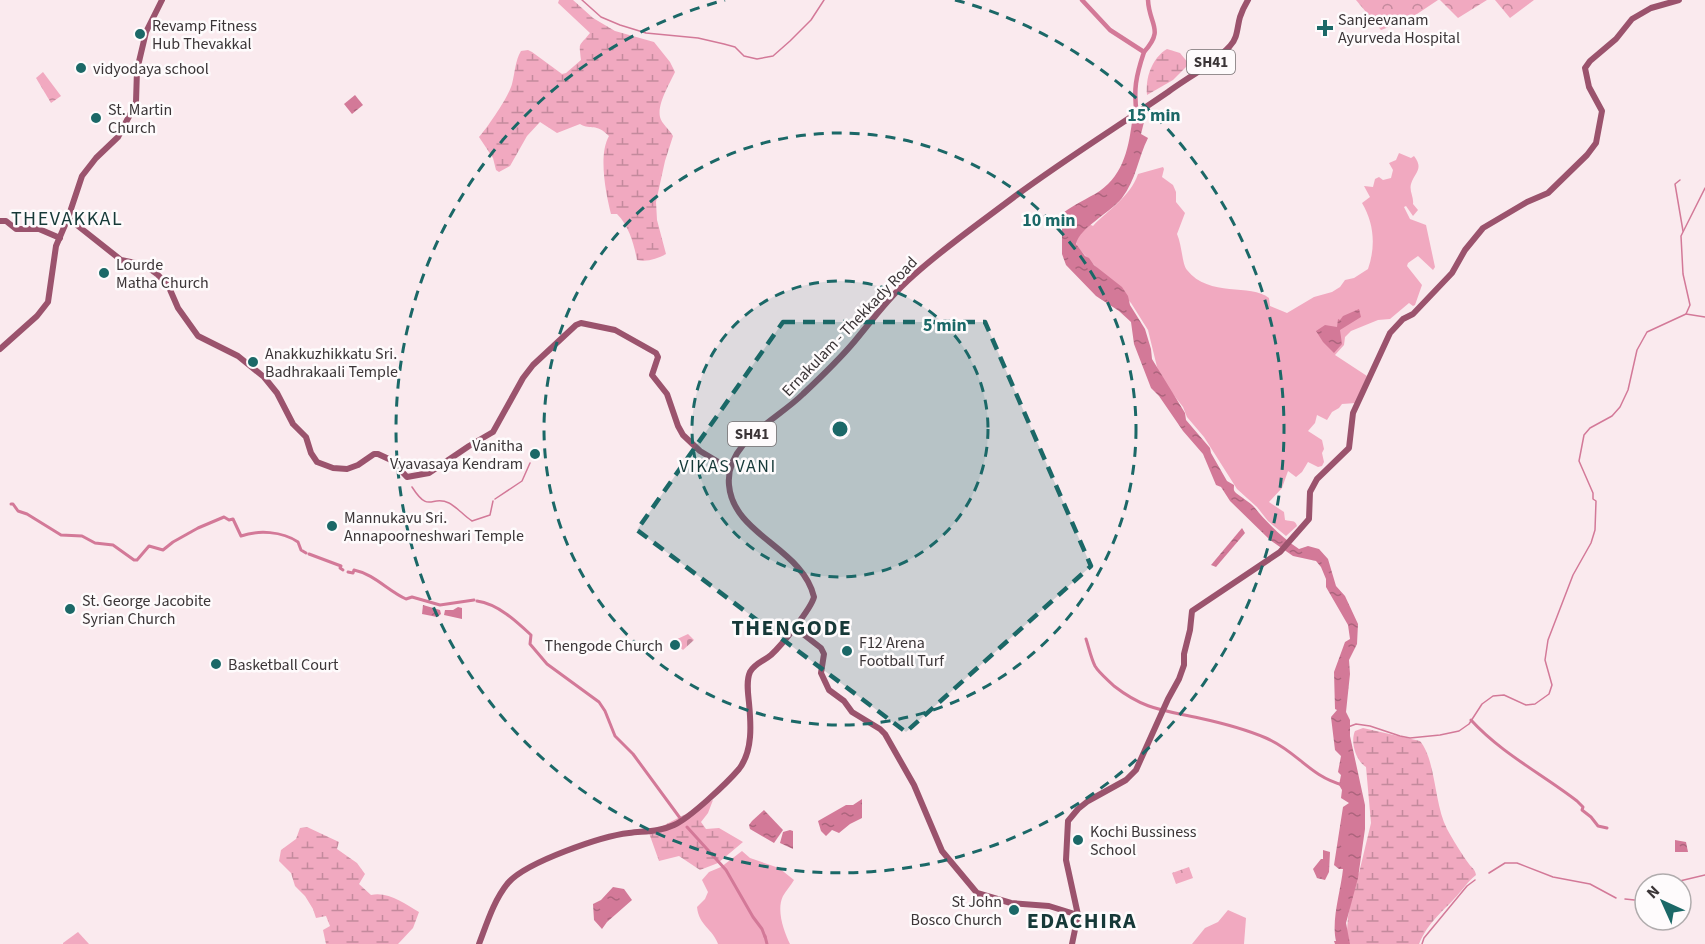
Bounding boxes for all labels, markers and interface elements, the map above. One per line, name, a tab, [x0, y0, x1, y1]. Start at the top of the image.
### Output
place label: Sanjeevanam Ayurveda Hospital	[1338, 9, 1460, 49]
place label: Revamp Fitness Hub Thevakkal	[152, 15, 257, 55]
marker: Sanjeevanam Ayurveda Hospital	[1316, 19, 1334, 37]
marker: Revamp Fitness Hub Thevakkal	[133, 27, 147, 41]
road number: SH41	[1187, 50, 1235, 74]
place label: vidyodaya school	[93, 58, 209, 80]
marker: vidyodaya school	[74, 61, 88, 75]
place label: St. Martin Church	[108, 99, 172, 139]
text: 15 min	[1127, 103, 1181, 128]
marker: St. Martin Church	[89, 111, 103, 125]
district label: THEVAKKAL	[11, 205, 123, 233]
text: 10 min	[1022, 208, 1076, 233]
street label: Ernakulam - Thekkady Road	[777, 252, 923, 402]
place label: Lourde Matha Church	[116, 254, 209, 294]
marker: Lourde Matha Church	[97, 266, 111, 280]
text: 5 min	[923, 313, 967, 338]
place label: Anakkuzhikkatu Sri. Badhrakaali Temple	[265, 343, 398, 383]
marker: Anakkuzhikkatu Sri. Badhrakaali Temple	[246, 355, 260, 369]
centre of rings	[830, 419, 850, 439]
road number: SH41	[728, 422, 776, 446]
place label: Vanitha Vyavasaya Kendram	[390, 435, 523, 475]
marker: Vanitha Vyavasaya Kendram	[528, 447, 542, 461]
district label: VIKAS VANI	[679, 454, 777, 479]
place label: Mannukavu Sri. Annapoorneshwari Temple	[344, 507, 524, 547]
marker: Mannukavu Sri. Annapoorneshwari Temple	[325, 519, 339, 533]
place label: St. George Jacobite Syrian Church	[82, 590, 211, 630]
marker: St. George Jacobite Syrian Church	[63, 602, 77, 616]
district label: THENGODE	[732, 612, 852, 644]
place label: F12 Arena Football Turf	[859, 632, 945, 672]
place label: Thengode Church	[545, 635, 663, 657]
marker: Thengode Church	[668, 638, 682, 652]
marker: F12 Arena Football Turf	[840, 644, 854, 658]
place label: Basketball Court	[228, 654, 339, 676]
marker: Basketball Court	[209, 657, 223, 671]
place label: Kochi Bussiness School	[1090, 821, 1197, 861]
marker: Kochi Bussiness School	[1071, 833, 1085, 847]
north arrow	[1633, 872, 1693, 932]
text: N	[1642, 881, 1665, 904]
place label: St John Bosco Church	[910, 891, 1002, 931]
marker: St John Bosco Church	[1007, 903, 1021, 917]
district label: EDACHIRA	[1027, 905, 1137, 937]

